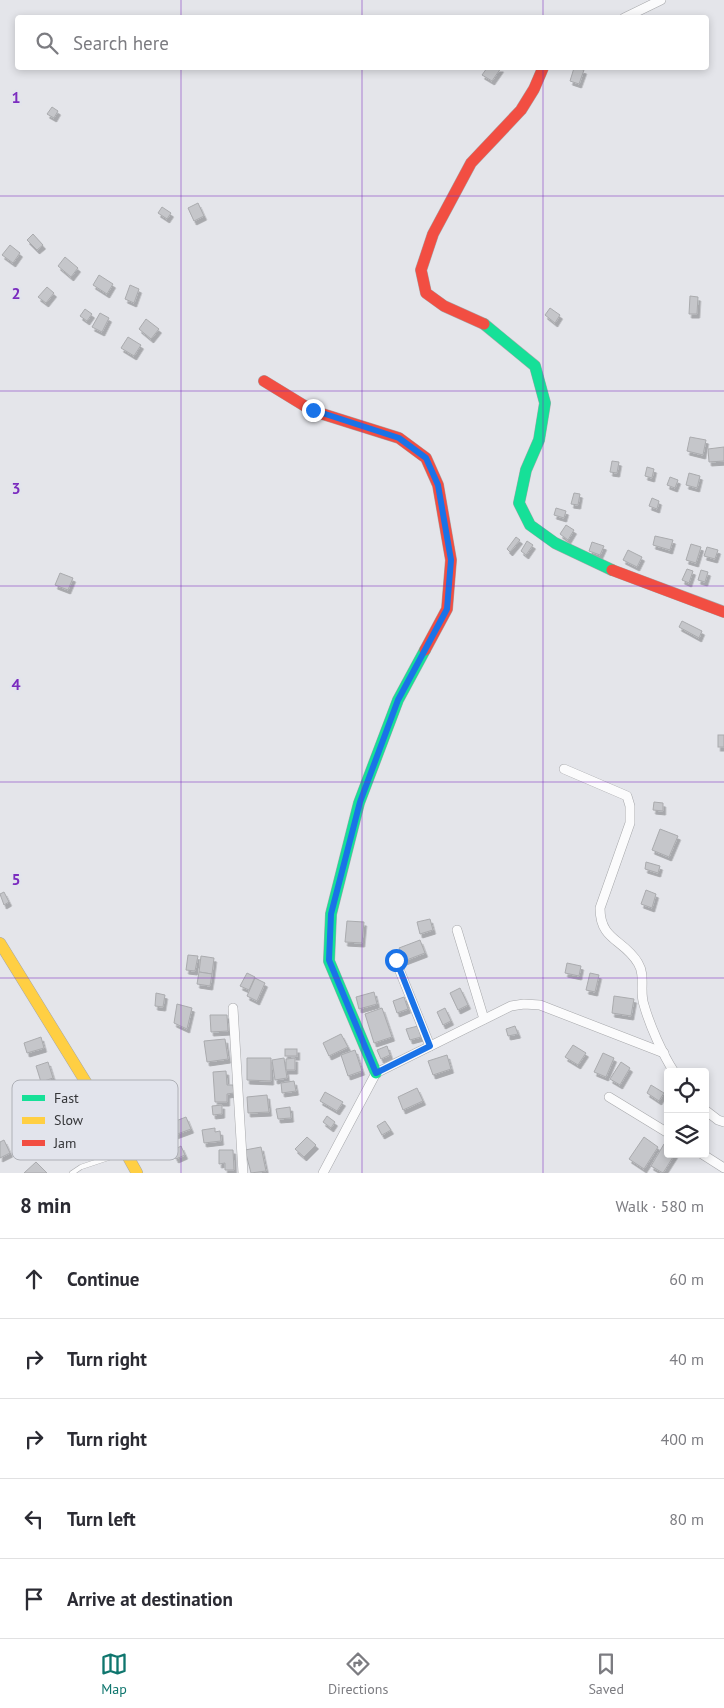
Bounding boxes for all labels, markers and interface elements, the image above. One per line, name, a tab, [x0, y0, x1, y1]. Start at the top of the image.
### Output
search box	[15, 15, 709, 70]
icon: search	[33, 29, 61, 57]
text: Search here	[73, 31, 169, 55]
text: 1	[11, 87, 21, 107]
text: 2	[11, 283, 21, 303]
route end	[302, 399, 325, 422]
text: 3	[11, 478, 21, 498]
text: 4	[11, 674, 21, 694]
text: 5	[11, 869, 21, 889]
route start	[385, 949, 408, 972]
map controls	[664, 1068, 709, 1158]
button: locate	[664, 1068, 709, 1113]
legend	[12, 1080, 178, 1160]
text: Fast	[54, 1089, 79, 1107]
text: Slow	[54, 1111, 84, 1129]
button: layers	[664, 1113, 709, 1158]
text: Jam	[53, 1134, 76, 1152]
text: 8 min	[20, 1192, 71, 1219]
text: Walk · 580 m	[615, 1196, 704, 1216]
icon: ahead	[20, 1265, 48, 1293]
text: Continue	[67, 1267, 139, 1291]
text: 60 m	[669, 1269, 704, 1289]
icon: right	[20, 1345, 48, 1373]
text: Turn right	[67, 1347, 147, 1371]
text: 40 m	[669, 1349, 704, 1369]
icon: right	[20, 1425, 48, 1453]
text: Turn right	[67, 1427, 147, 1451]
text: 400 m	[661, 1429, 704, 1449]
icon: left	[20, 1505, 48, 1533]
text: Turn left	[67, 1507, 136, 1531]
text: 80 m	[669, 1509, 704, 1529]
icon: arrive	[20, 1585, 48, 1613]
text: Arrive at destination	[67, 1587, 233, 1611]
tab: Map	[100, 1650, 128, 1698]
tab: Directions	[328, 1650, 388, 1698]
tab: Saved	[588, 1650, 624, 1698]

